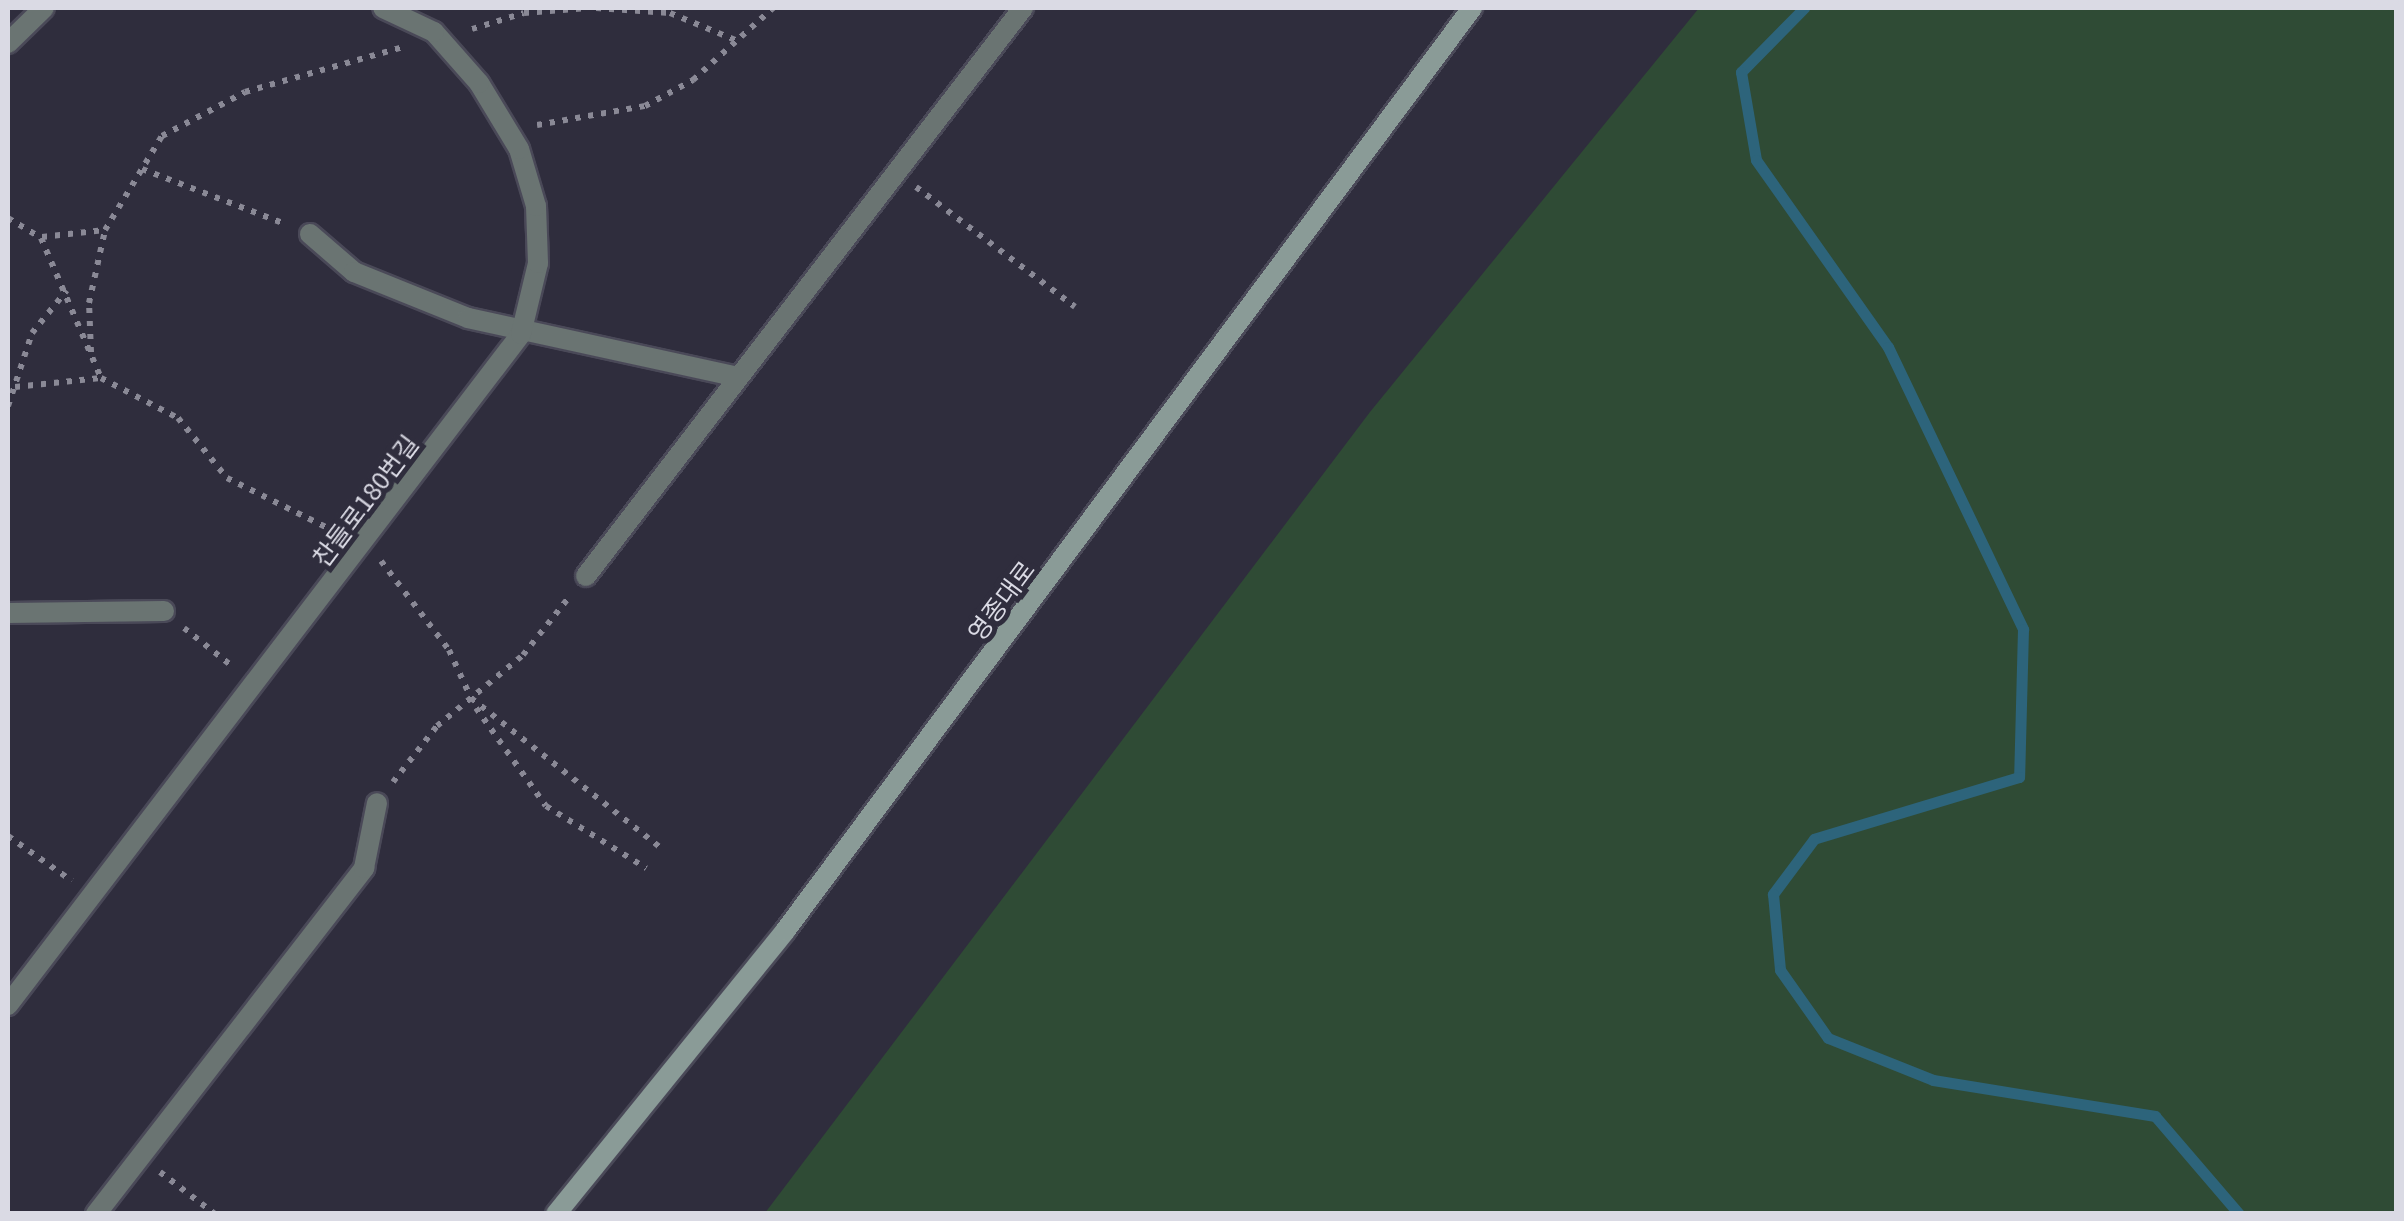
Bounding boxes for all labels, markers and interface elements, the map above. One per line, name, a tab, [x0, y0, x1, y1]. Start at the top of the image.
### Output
street label: 찬들로180번길	[305, 428, 423, 572]
street label: 영종대로	[960, 554, 1040, 646]

